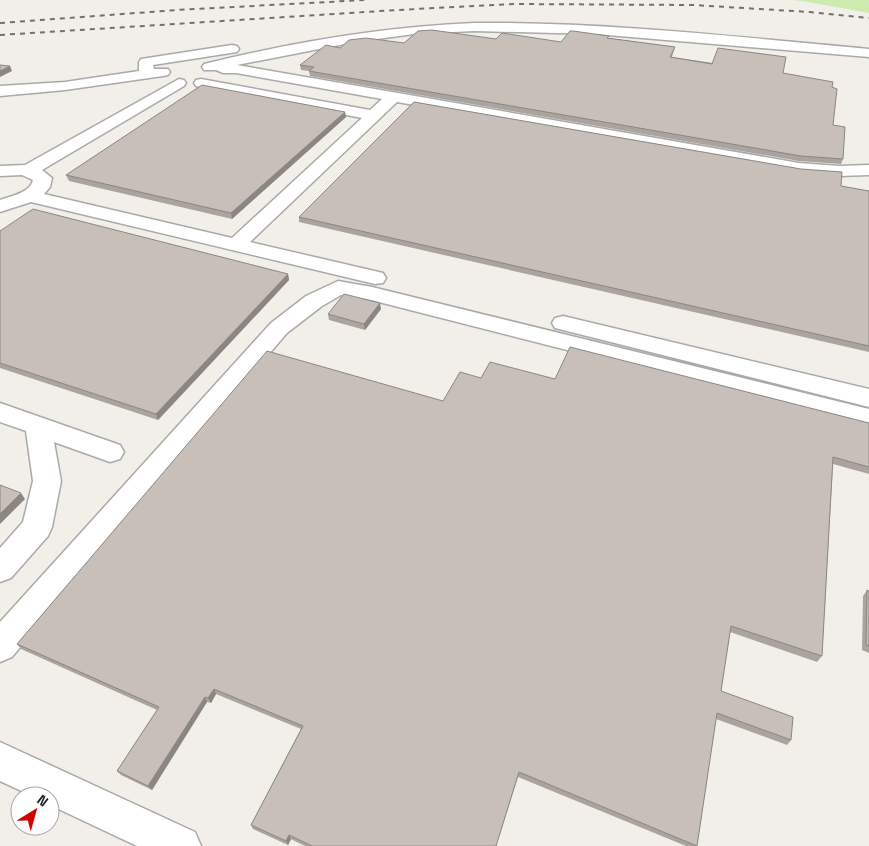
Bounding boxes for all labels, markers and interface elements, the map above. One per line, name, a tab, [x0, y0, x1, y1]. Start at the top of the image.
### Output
north arrow	[10, 786, 60, 836]
text: N	[34, 791, 52, 811]

